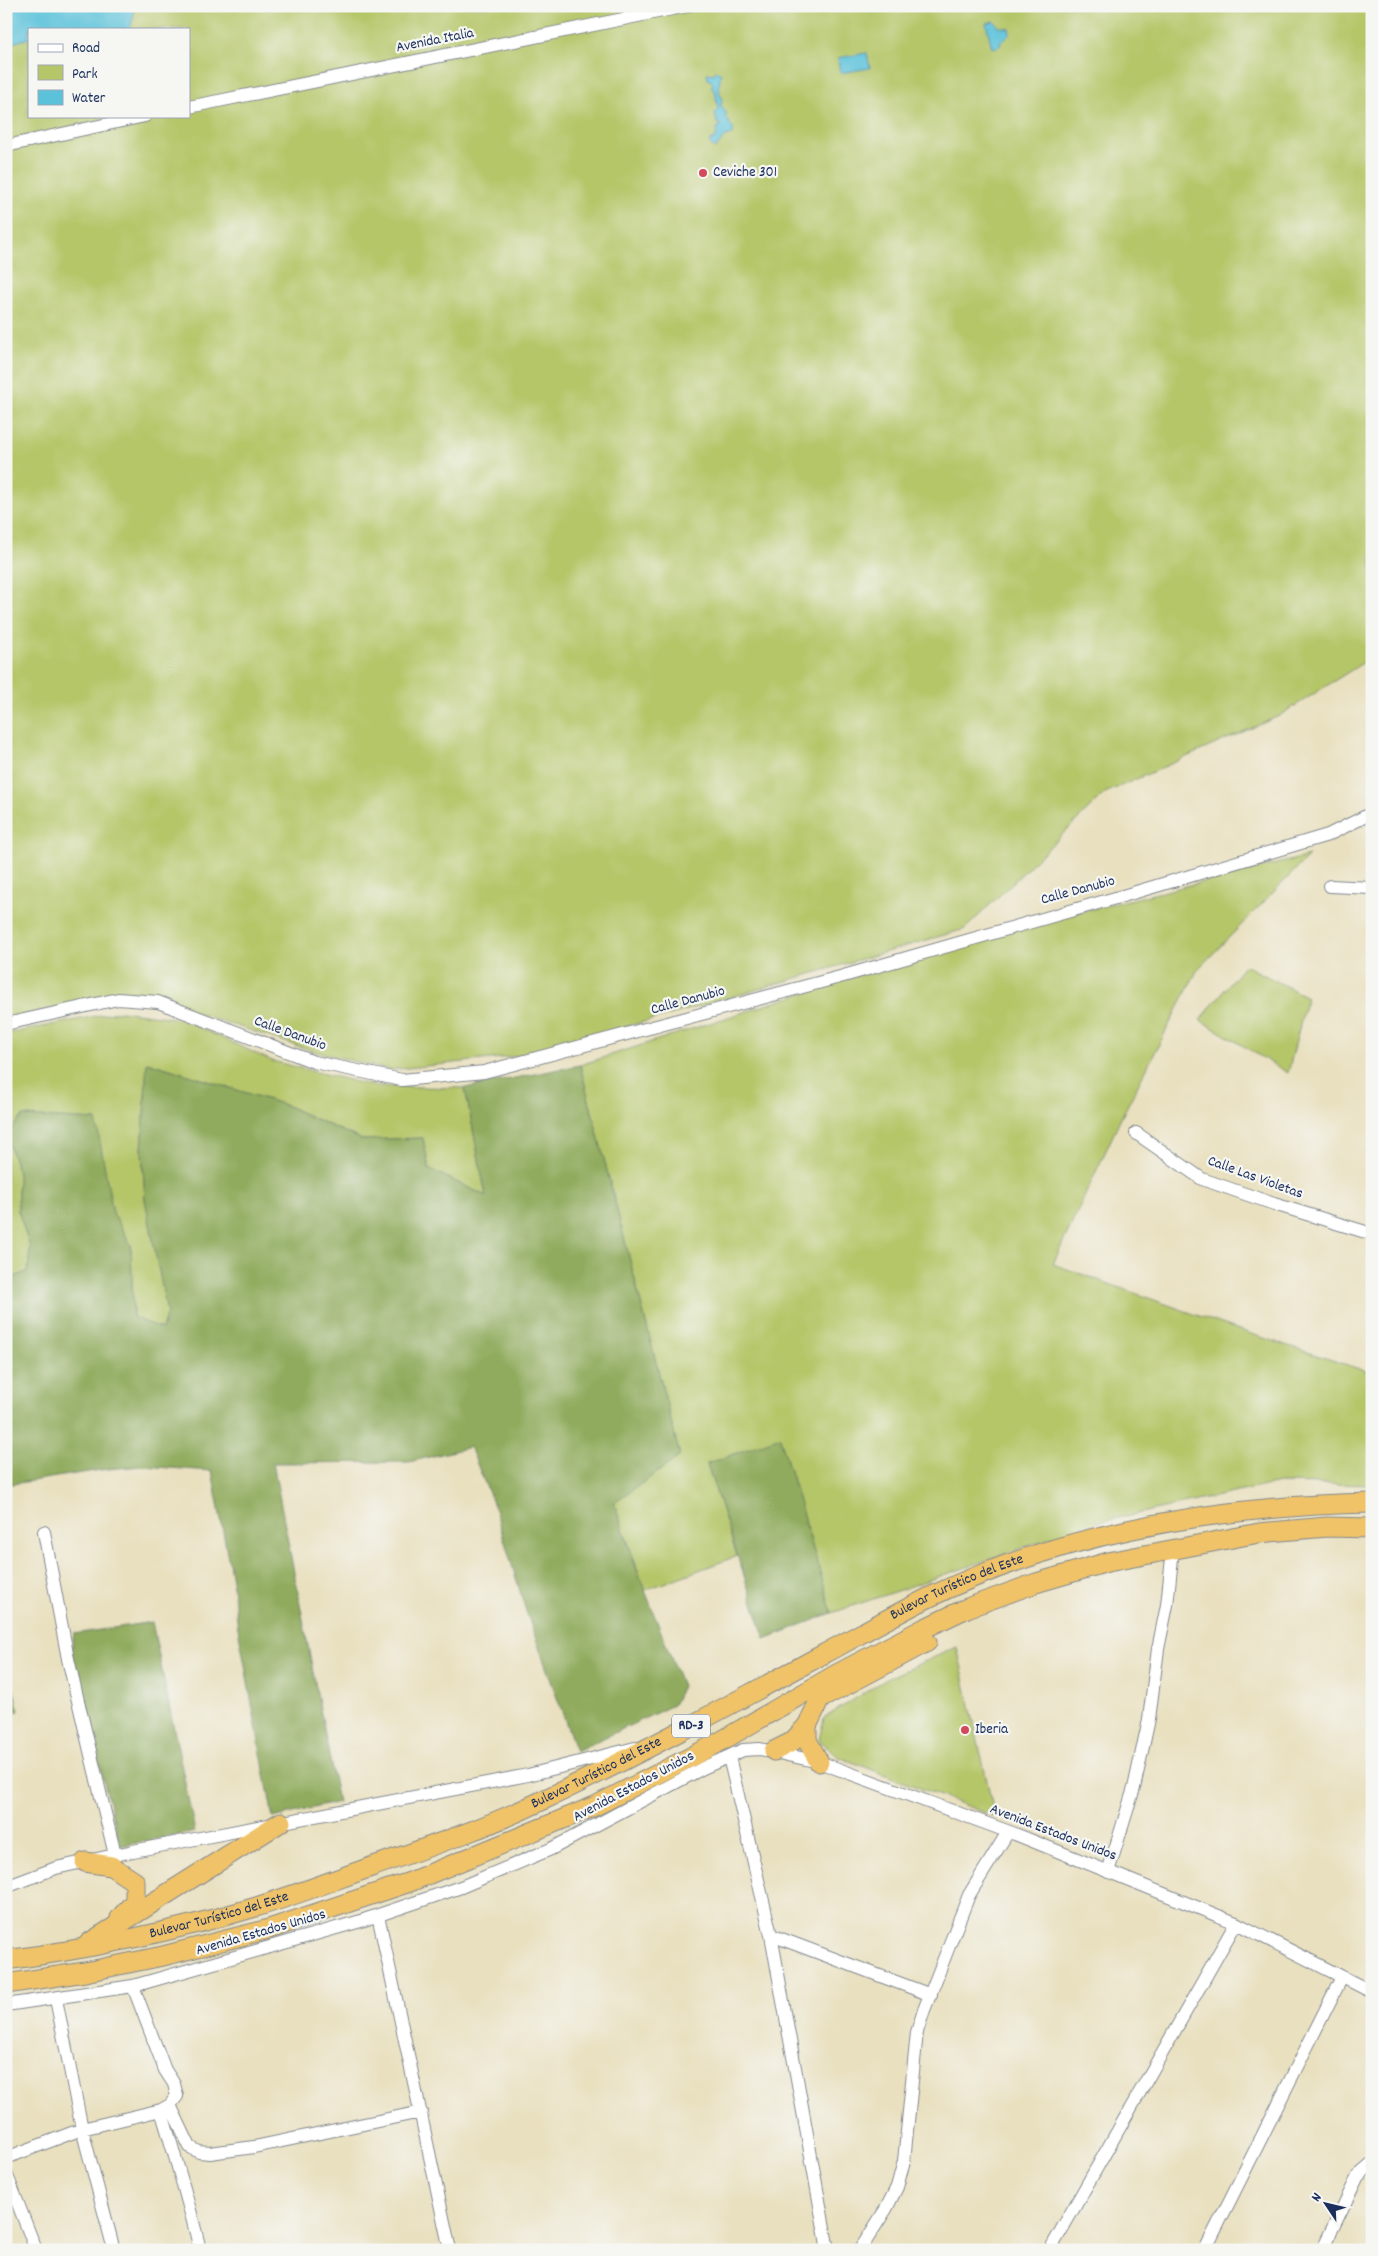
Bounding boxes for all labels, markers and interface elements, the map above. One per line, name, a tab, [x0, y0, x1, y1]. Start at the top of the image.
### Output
street label: Avenida Italia	[394, 23, 477, 59]
legend	[28, 28, 190, 118]
text: Road	[72, 38, 100, 60]
text: Park	[72, 64, 98, 86]
text: Water	[72, 88, 106, 110]
place label: Ceviche 301	[713, 162, 777, 184]
marker: Ceviche 301	[697, 167, 709, 179]
street label: Calle Danubio	[1039, 870, 1118, 911]
street label: Calle Danubio	[649, 980, 728, 1021]
street label: Calle Danubio	[251, 1011, 330, 1057]
street label: Calle Las Violetas	[1204, 1151, 1306, 1205]
street label: Bulevar Turístico del Este	[886, 1548, 1027, 1626]
road number: RD-3	[672, 1714, 710, 1738]
place label: Iberia	[975, 1719, 1009, 1741]
marker: Iberia	[959, 1724, 971, 1736]
street label: Bulevar Turístico del Este	[527, 1731, 666, 1815]
street label: Avenida Estados Unidos	[570, 1746, 698, 1828]
street label: Avenida Estados Unidos	[986, 1799, 1120, 1867]
street label: Bulevar Turístico del Este	[147, 1886, 292, 1945]
street label: Avenida Estados Unidos	[193, 1904, 329, 1962]
north arrow	[1300, 2178, 1350, 2228]
text: N	[1307, 2189, 1327, 2206]

